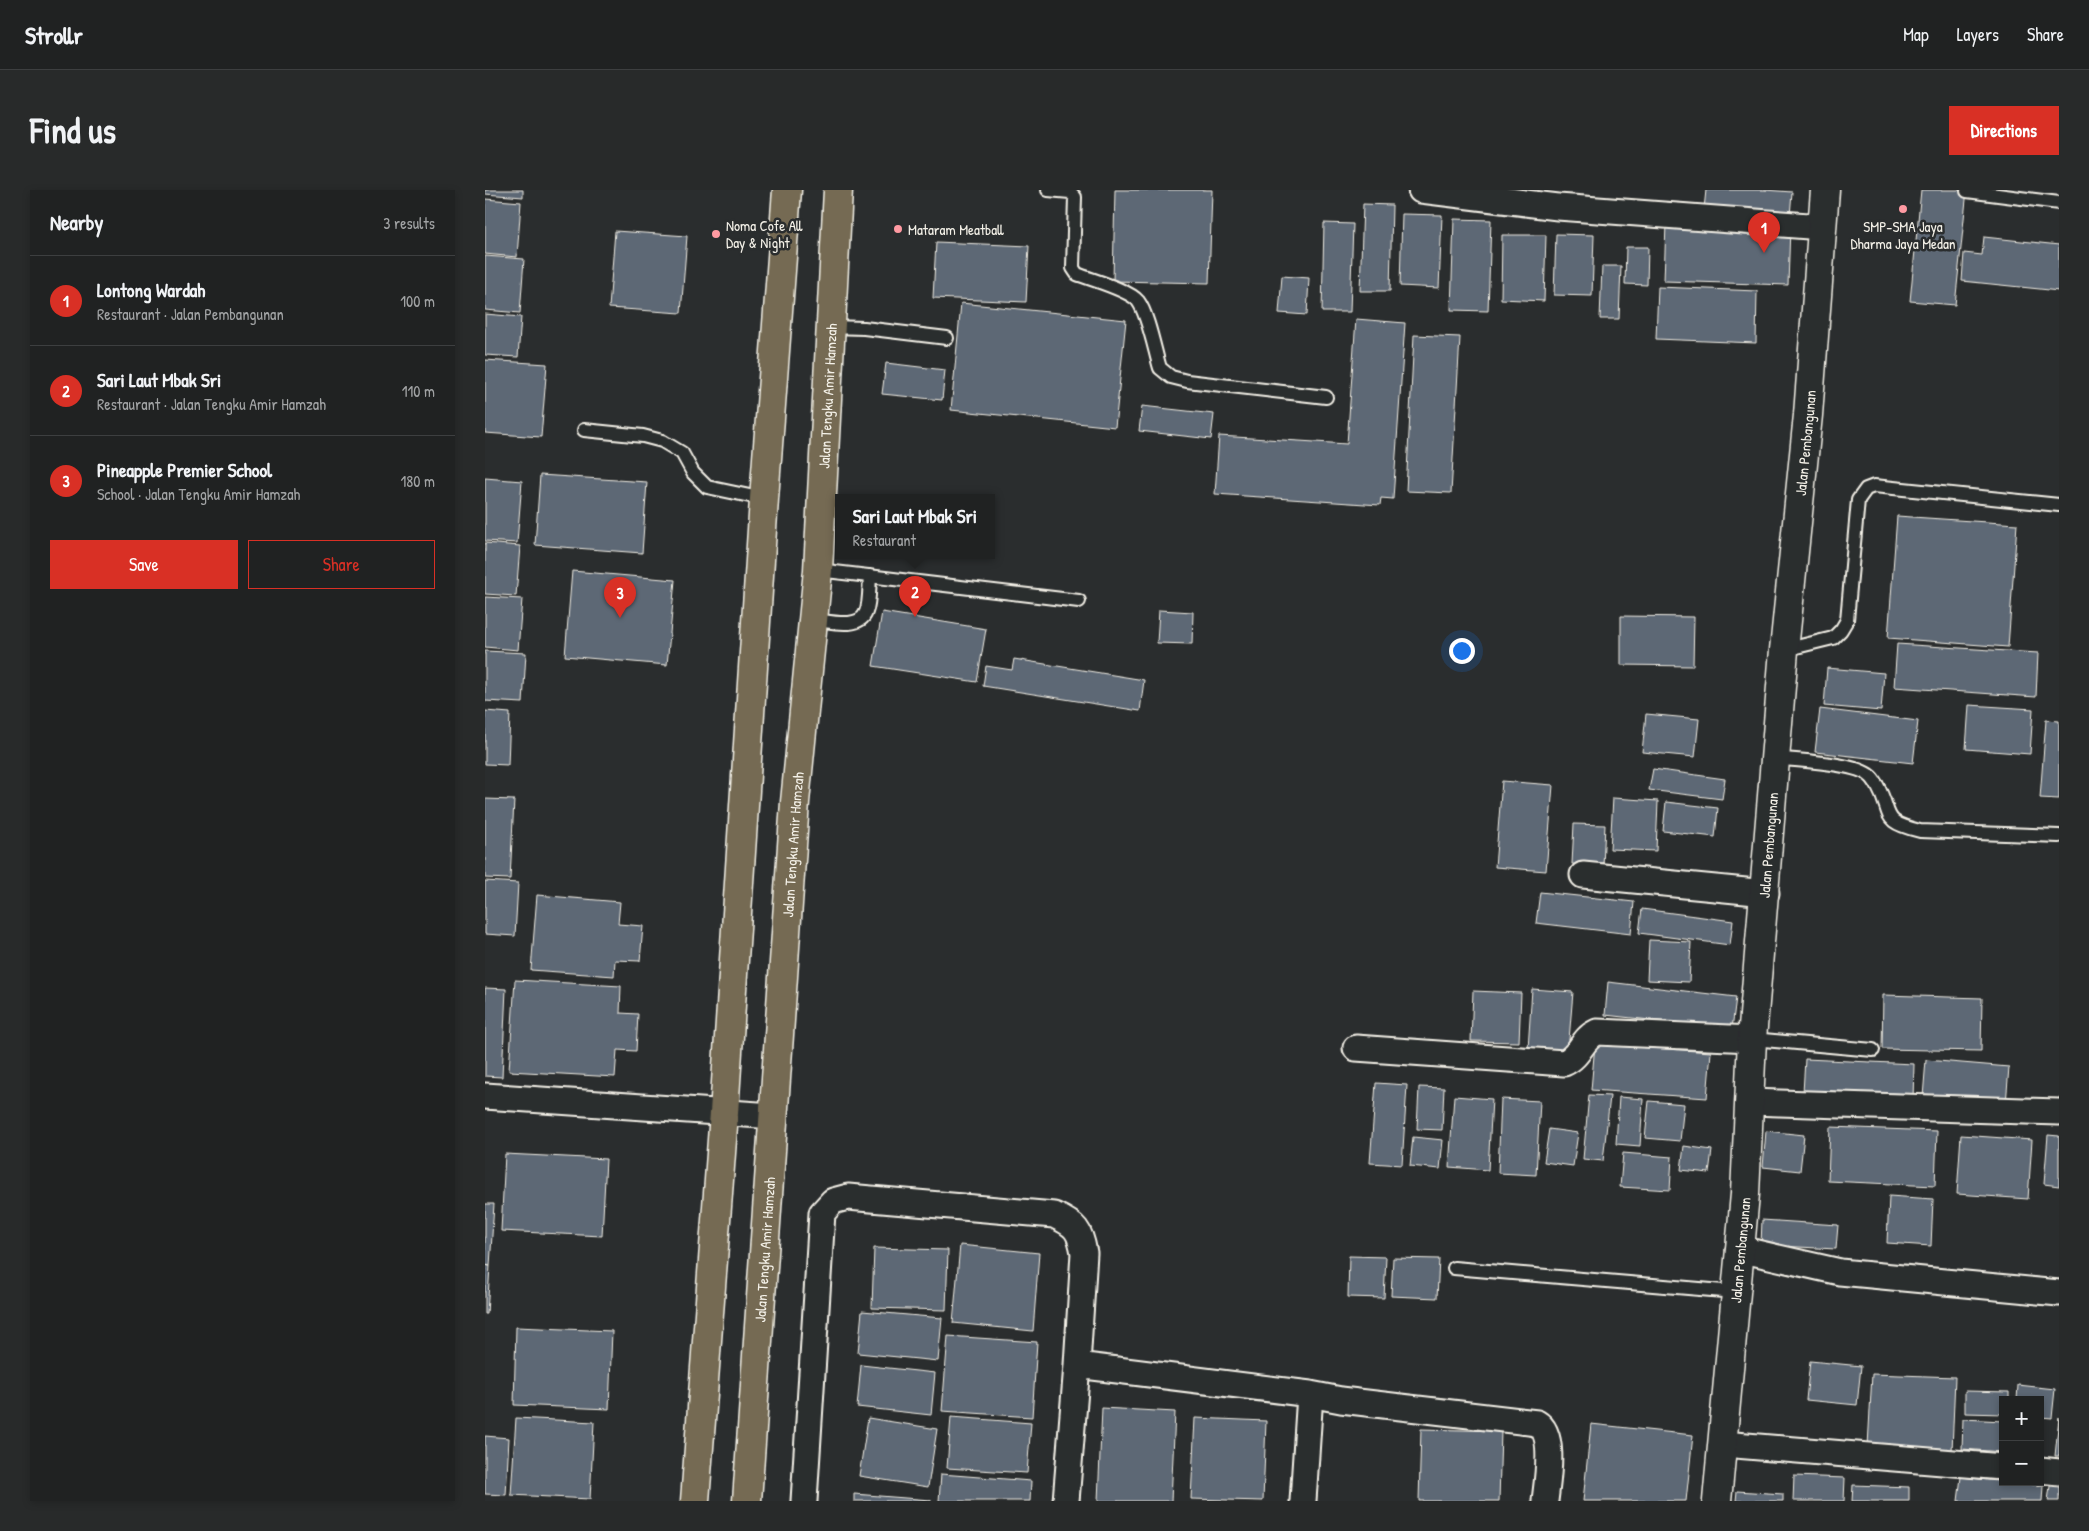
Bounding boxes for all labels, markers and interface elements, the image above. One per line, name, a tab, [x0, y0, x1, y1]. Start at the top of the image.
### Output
text: Strollr	[25, 19, 83, 51]
text: Map	[1903, 22, 1929, 47]
text: Layers	[1957, 22, 1999, 47]
text: Share	[2027, 22, 2064, 47]
button: Directions	[1949, 106, 2059, 155]
text: Find us	[30, 107, 116, 154]
marker: SMP-SMA Jaya Dharma Jaya Medan	[1897, 203, 1909, 215]
text: Nearby	[50, 208, 103, 237]
text: 3 results	[383, 212, 435, 234]
pin: 1	[1748, 212, 1780, 253]
place label: Noma Cofe All Day & Night	[726, 215, 803, 253]
place label: SMP-SMA Jaya Dharma Jaya Medan	[1850, 216, 1956, 254]
place label: Mataram Meatball	[908, 219, 1004, 240]
marker: Mataram Meatball	[892, 223, 904, 235]
marker: Noma Cofe All Day & Night	[710, 228, 722, 240]
text: Lontong Wardah	[97, 277, 205, 303]
text: 1	[63, 290, 69, 312]
text: 100 m	[400, 290, 435, 312]
text: Restaurant · Jalan Pembangunan	[97, 303, 284, 325]
street label: Jalan Tengku Amir Hamzah	[813, 323, 841, 469]
text: Sari Laut Mbak Sri	[97, 367, 221, 393]
text: 2	[62, 380, 70, 402]
text: 110 m	[402, 380, 435, 402]
street label: Jalan Pembangunan	[1789, 389, 1820, 497]
text: Restaurant · Jalan Tengku Amir Hamzah	[97, 393, 326, 415]
text: Pineapple Premier School	[97, 457, 272, 483]
text: 3	[62, 470, 70, 492]
text: 180 m	[401, 470, 435, 492]
text: School · Jalan Tengku Amir Hamzah	[97, 483, 300, 505]
popup	[835, 494, 995, 559]
text: Sari Laut Mbak Sri	[853, 503, 977, 529]
text: Restaurant	[853, 529, 916, 551]
button: Save	[50, 540, 238, 589]
button: Share	[248, 540, 435, 589]
pin: 2	[899, 576, 931, 617]
pin: 3	[604, 577, 636, 618]
your location	[1449, 638, 1475, 664]
street label: Jalan Tengku Amir Hamzah	[777, 771, 808, 918]
street label: Jalan Pembangunan	[1753, 791, 1783, 899]
street label: Jalan Tengku Amir Hamzah	[749, 1176, 780, 1323]
street label: Jalan Pembangunan	[1725, 1196, 1755, 1304]
map controls	[1999, 1396, 2044, 1486]
button: +	[1999, 1396, 2044, 1441]
button: −	[1999, 1441, 2044, 1486]

